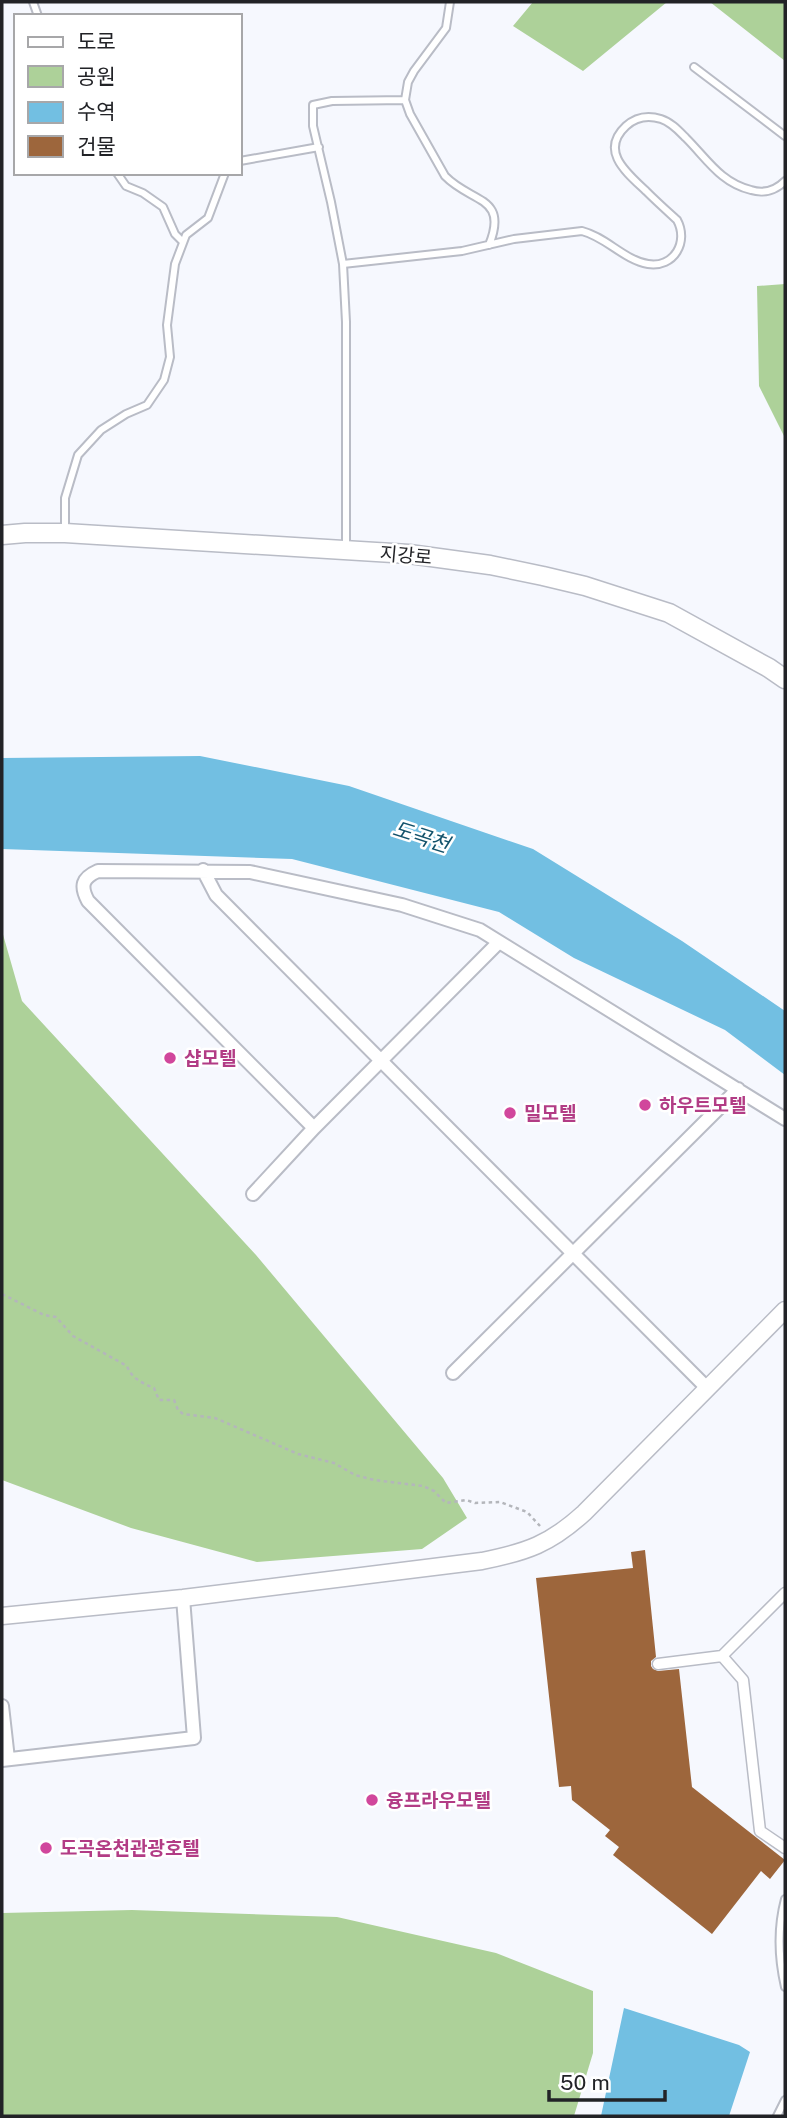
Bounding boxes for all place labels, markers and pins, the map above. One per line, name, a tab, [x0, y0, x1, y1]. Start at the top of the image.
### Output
place label: 샵모텔	[184, 1047, 236, 1069]
marker: 샵모텔	[162, 1050, 178, 1066]
place label: 하우트모텔	[659, 1094, 746, 1116]
marker: 하우트모텔	[637, 1097, 653, 1113]
place label: 밀모텔	[524, 1102, 576, 1124]
marker: 밀모텔	[502, 1105, 518, 1121]
place label: 융프라우모텔	[386, 1789, 491, 1811]
marker: 융프라우모텔	[364, 1792, 380, 1808]
place label: 도곡온천관광호텔	[60, 1837, 200, 1859]
marker: 도곡온천관광호텔	[38, 1840, 54, 1856]

